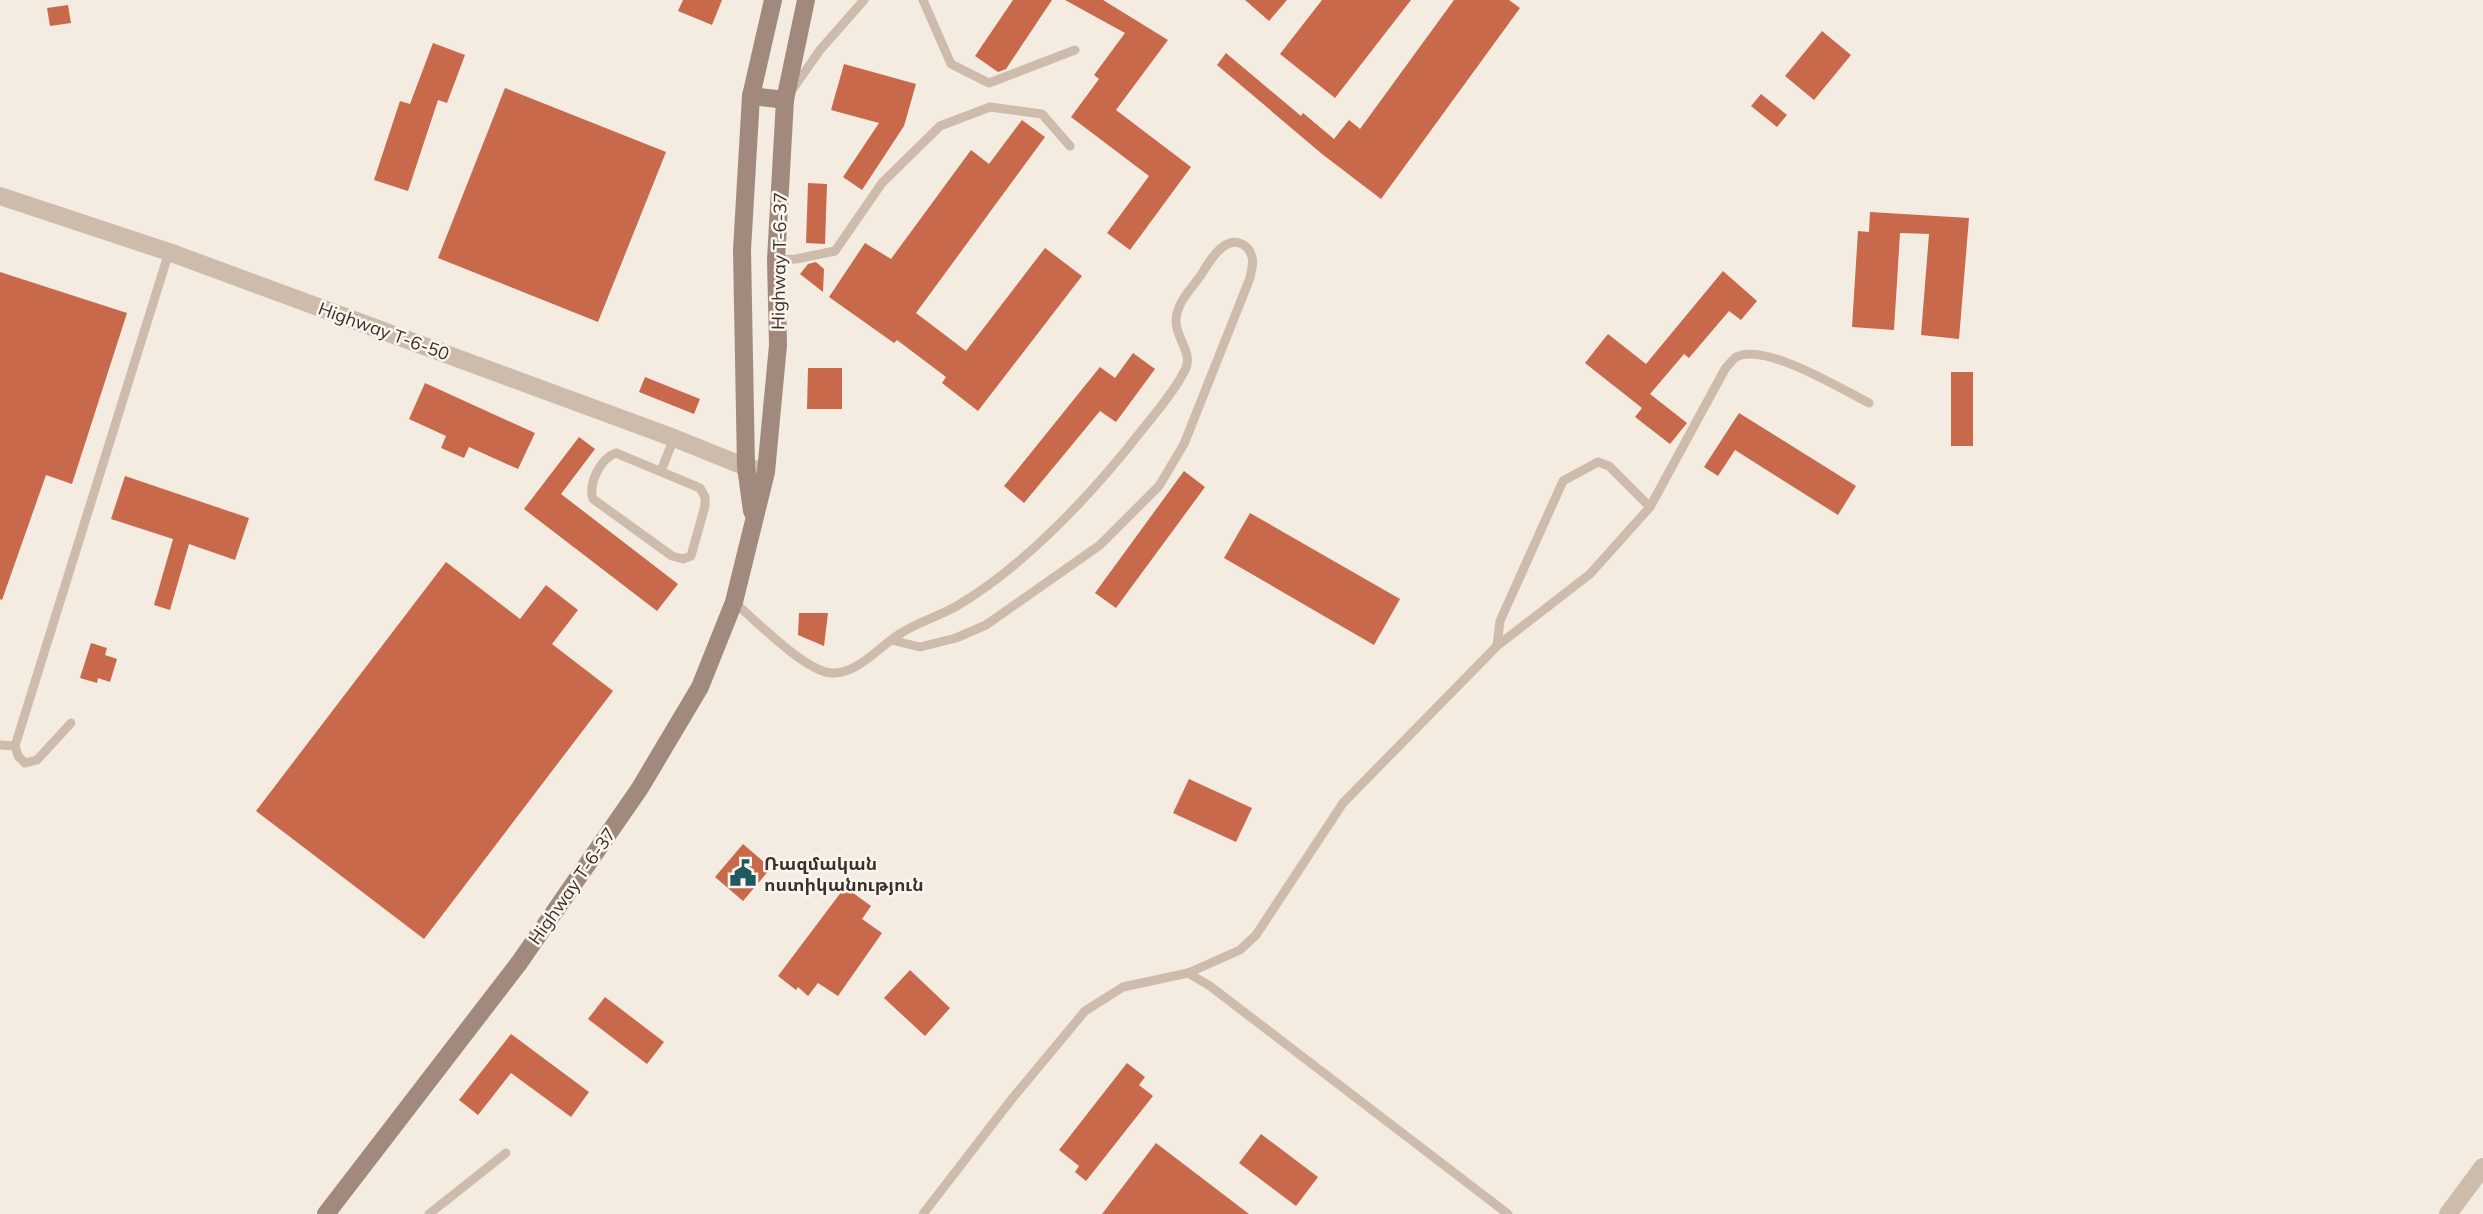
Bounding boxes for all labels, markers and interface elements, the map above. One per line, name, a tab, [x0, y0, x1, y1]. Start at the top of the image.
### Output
street label: Highway T-6-37	[766, 192, 792, 330]
street label: Highway T-6-50	[315, 297, 453, 365]
street label: Highway T-6-37	[523, 823, 621, 949]
place label: Ռազմական ոստիկանություն	[764, 852, 924, 896]
public building icon: Ռազմական ոստիկանություն	[728, 858, 758, 888]

